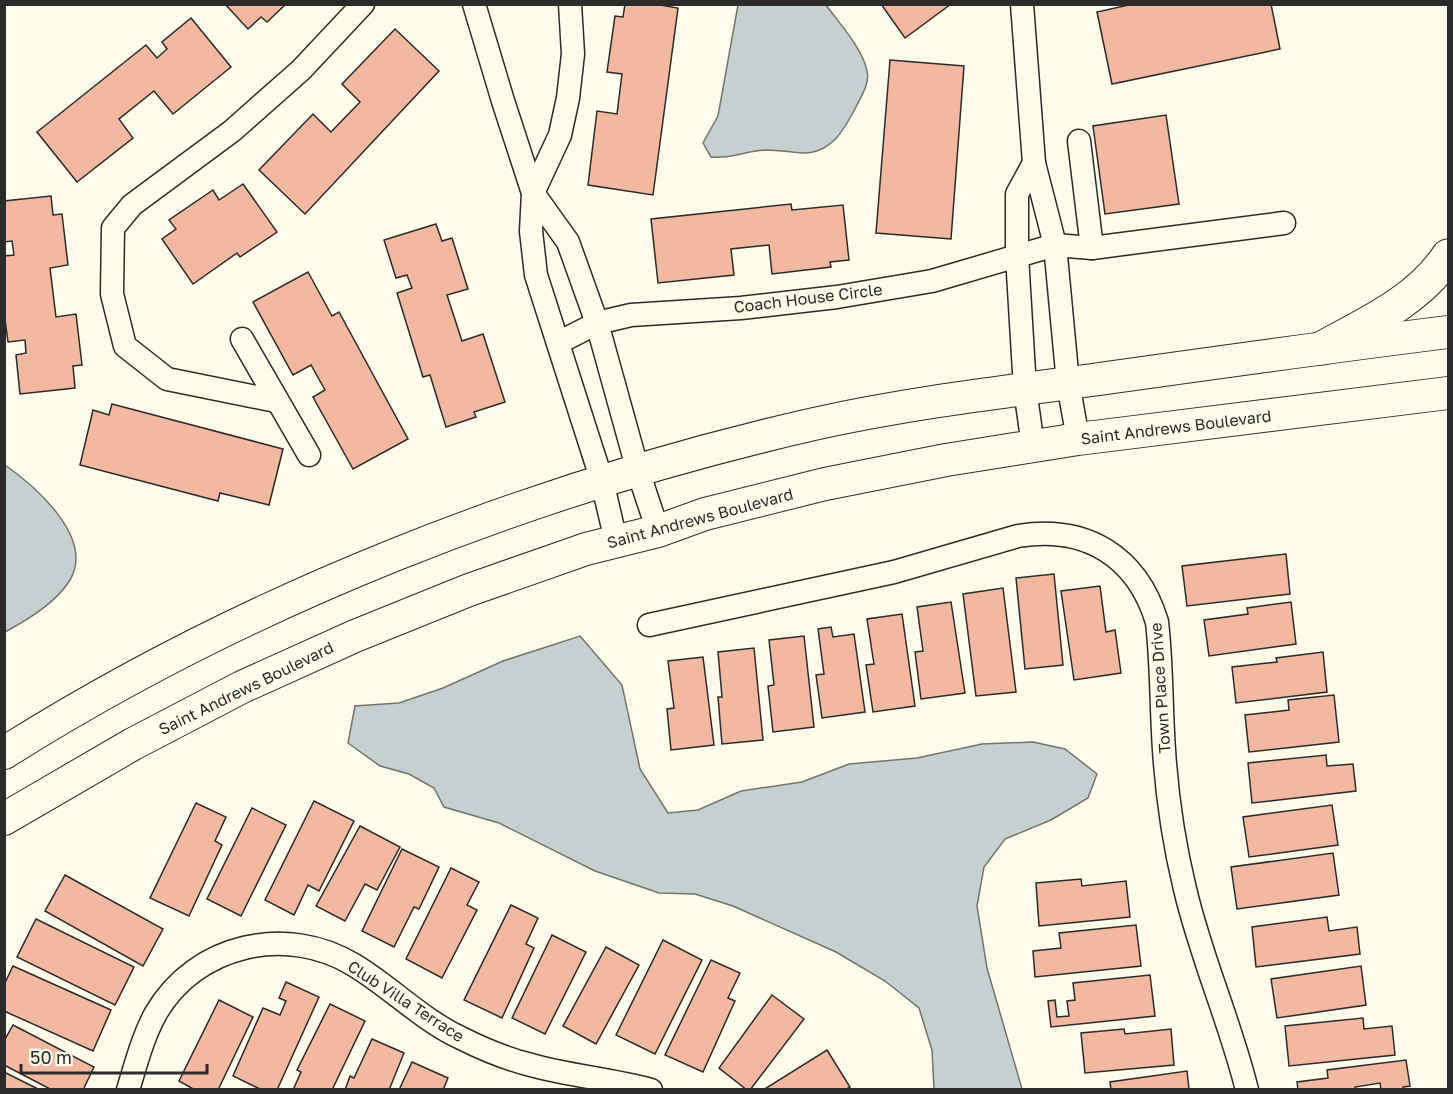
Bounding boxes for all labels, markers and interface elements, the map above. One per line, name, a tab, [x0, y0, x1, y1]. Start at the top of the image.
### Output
street label: Coach House Circle	[733, 279, 883, 317]
street label: Saint Andrews Boulevard	[1079, 405, 1273, 449]
street label: Saint Andrews Boulevard	[605, 483, 795, 553]
street label: Town Place Drive	[1145, 622, 1175, 754]
street label: Saint Andrews Boulevard	[155, 637, 337, 739]
street label: Club Villa Terrace	[344, 956, 468, 1046]
scale bar	[21, 1037, 207, 1075]
text: 50 m	[30, 1046, 72, 1068]

